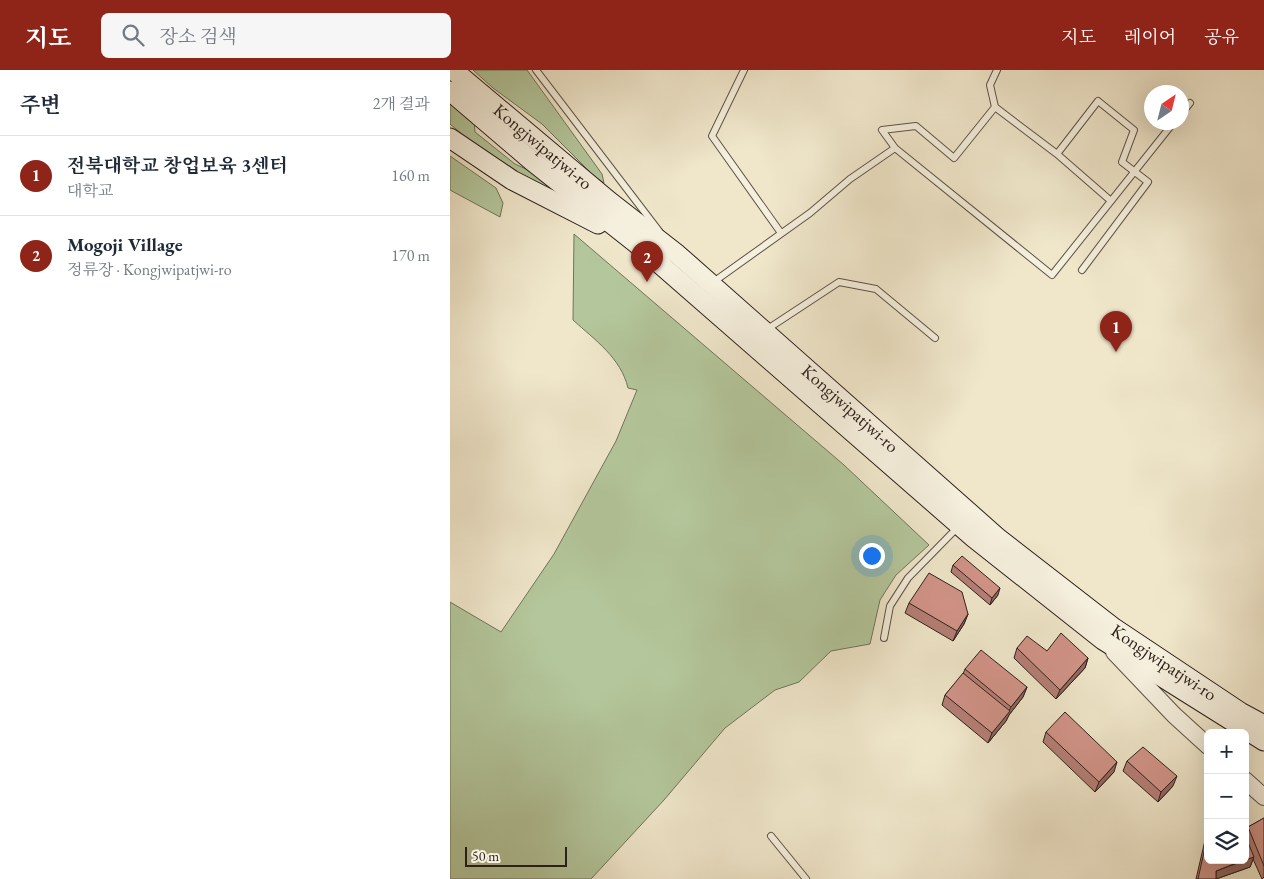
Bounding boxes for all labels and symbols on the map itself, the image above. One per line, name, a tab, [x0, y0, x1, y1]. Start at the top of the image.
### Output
north arrow	[1144, 85, 1189, 130]
street label: Kongjwipatjwi-ro	[489, 98, 598, 194]
pin: 2	[631, 241, 663, 282]
pin: 1	[1100, 311, 1132, 352]
street label: Kongjwipatjwi-ro	[797, 359, 904, 457]
your location	[859, 543, 885, 569]
street label: Kongjwipatjwi-ro	[1107, 618, 1222, 705]
scale bar	[465, 844, 568, 867]

